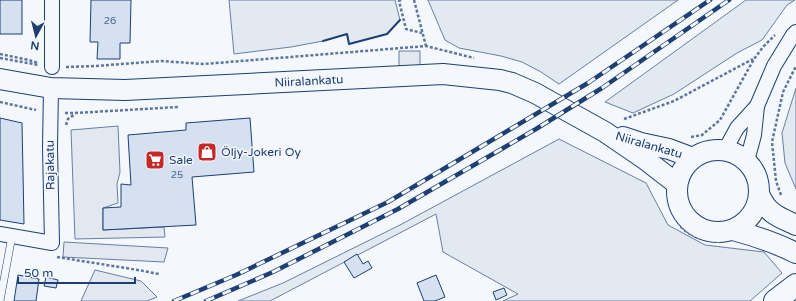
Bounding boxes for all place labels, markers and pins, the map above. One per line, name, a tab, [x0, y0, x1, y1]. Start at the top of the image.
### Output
shop icon: Öljy-Jokeri Oy	[196, 141, 218, 163]
place label: Öljy-Jokeri Oy	[221, 145, 301, 159]
supermarket icon: Sale	[144, 149, 166, 171]
place label: Sale	[169, 153, 193, 167]

